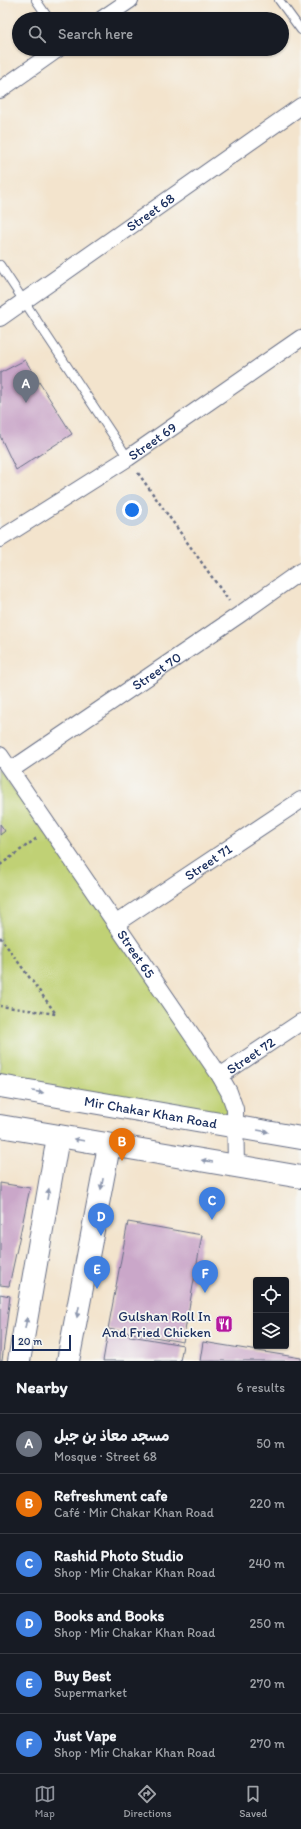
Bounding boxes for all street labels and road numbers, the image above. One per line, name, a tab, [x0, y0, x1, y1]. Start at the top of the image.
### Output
street label: Street 68	[123, 189, 178, 235]
street label: Street 69	[125, 419, 180, 464]
street label: Street 70	[129, 649, 185, 694]
street label: Street 71	[181, 840, 236, 884]
street label: Street 65	[113, 927, 158, 982]
street label: Street 72	[224, 1033, 279, 1078]
street label: Mir Chakar Khan Road	[83, 1093, 219, 1132]

